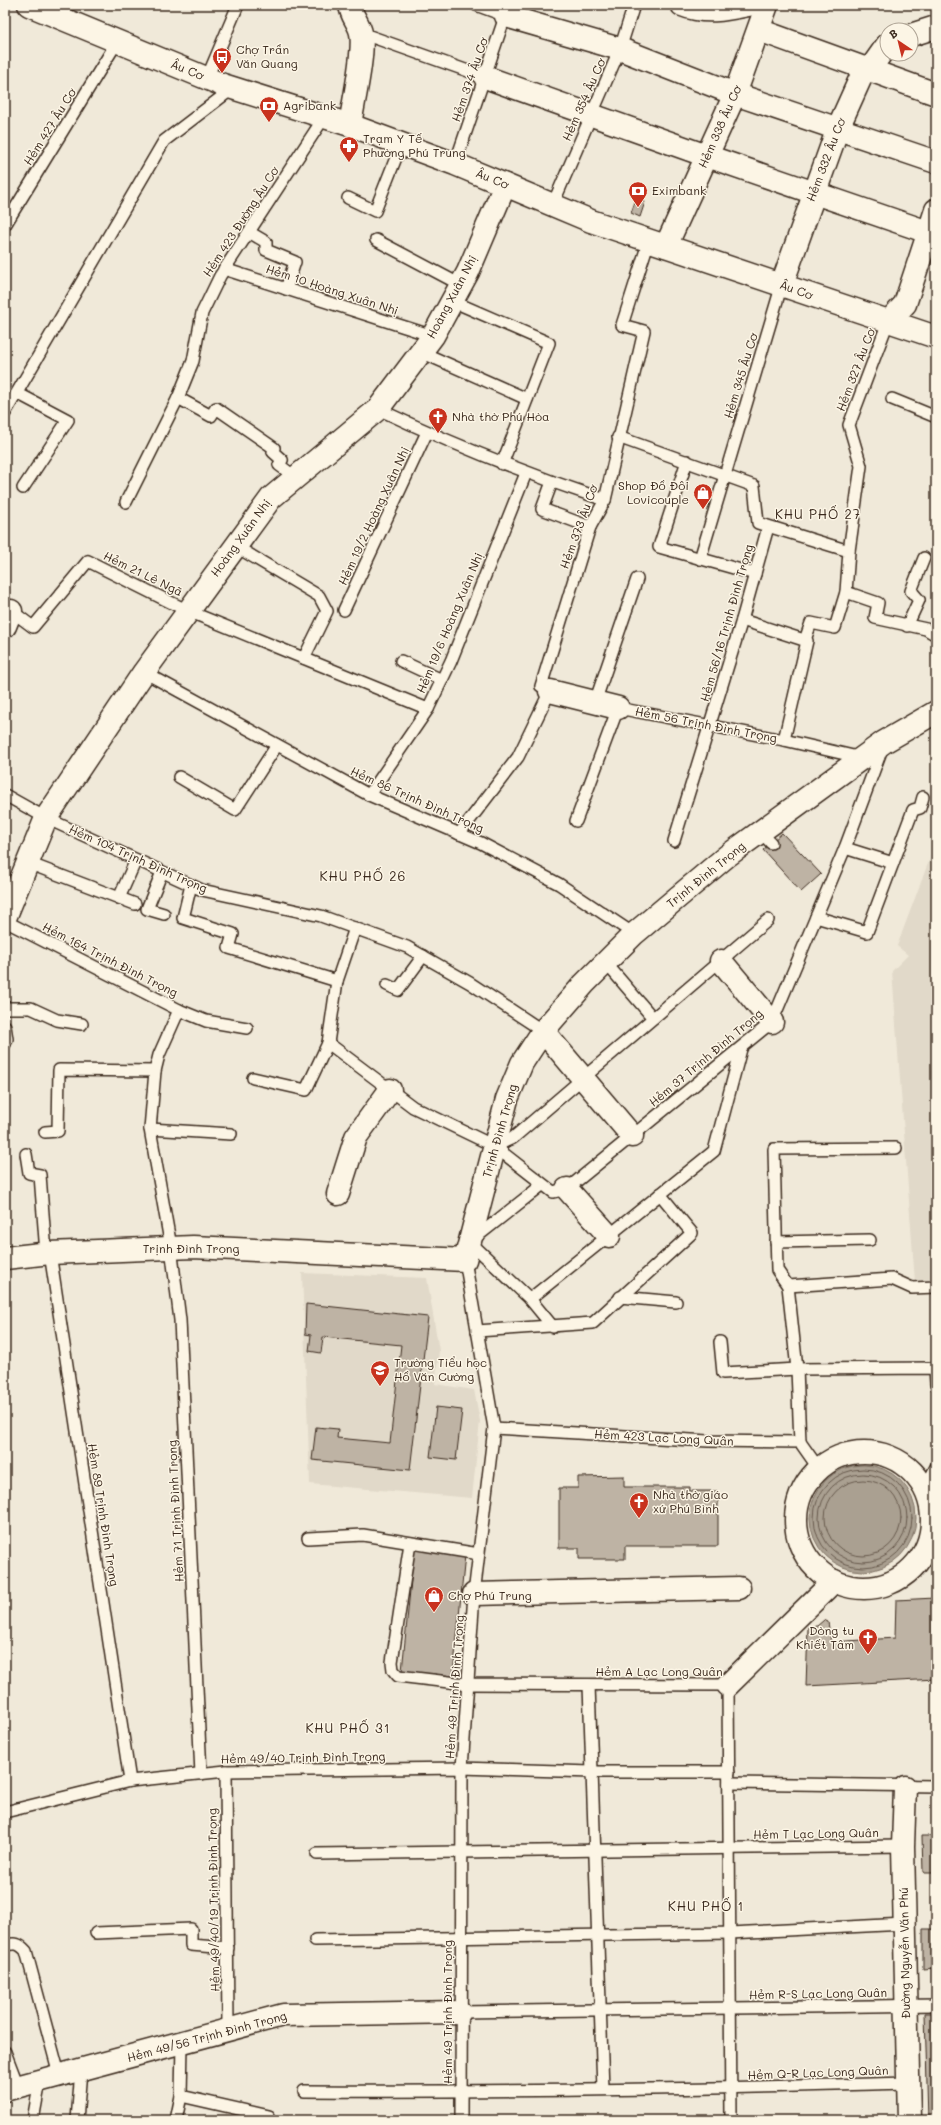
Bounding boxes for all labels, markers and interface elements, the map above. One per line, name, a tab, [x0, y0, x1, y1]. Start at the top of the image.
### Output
north arrow	[879, 22, 919, 62]
text: B	[886, 25, 900, 42]
street label: Hẻm 374 Âu Cơ	[447, 35, 491, 124]
place label: Chợ Trần Văn Quang	[236, 41, 298, 71]
bus stop icon: Chợ Trần Văn Quang	[211, 46, 233, 74]
street label: Âu Cơ	[169, 55, 207, 83]
street label: Hẻm 354 Âu Cơ	[558, 55, 609, 143]
street label: Hẻm 338 Âu Cơ	[694, 82, 745, 170]
street label: Hẻm 427 Âu Cơ	[19, 84, 80, 168]
bank icon: Agribank	[258, 95, 280, 123]
place label: Agribank	[283, 97, 336, 113]
street label: Hẻm 332 Âu Cơ	[802, 115, 849, 204]
place label: Trạm Y Tế Phường Phú Trung	[363, 130, 466, 160]
pharmacy icon: Trạm Y Tế Phường Phú Trung	[338, 135, 360, 163]
street label: Hẻm 423 Đường Âu Cơ	[199, 163, 282, 279]
street label: Âu Cơ	[474, 164, 512, 192]
bank icon: Eximbank	[627, 180, 649, 208]
place label: Eximbank	[652, 182, 706, 198]
street label: Hoàng Xuân Nhị	[422, 252, 480, 341]
street label: Hẻm 10 Hoàng Xuân Nhị	[264, 260, 401, 318]
street label: Âu Cơ	[778, 276, 816, 303]
street label: Hẻm 327 Âu Cơ	[832, 325, 879, 413]
street label: Hẻm 345 Âu Cơ	[719, 330, 761, 420]
church icon: Nhà thờ Phú Hòa	[427, 406, 449, 434]
place label: Nhà thờ Phú Hòa	[452, 408, 550, 424]
street label: Hẻm 19/2 Hoàng Xuân Nhị	[334, 444, 412, 587]
place label: Shop Đồ Đôi Lovicouple	[618, 477, 689, 507]
street label: Hẻm 373 Âu Cơ	[556, 482, 601, 571]
shop icon: Shop Đồ Đôi Lovicouple	[692, 482, 714, 510]
street label: Hoàng Xuân Nhị	[207, 495, 274, 579]
district label: KHU PHỐ 27	[775, 505, 861, 522]
street label: Hẻm 56/16 Trịnh Đình Trọng	[696, 542, 756, 703]
street label: Hẻm 21 Lê Ngã	[101, 547, 186, 599]
street label: Hẻm 19/6 Hoàng Xuân Nhị	[412, 550, 486, 696]
street label: Hẻm 56 Trịnh Đình Trọng	[634, 702, 779, 746]
street label: Hẻm 86 Trịnh Đình Trọng	[348, 762, 487, 836]
street label: Hẻm 104 Trịnh Đình Trọng	[67, 820, 210, 896]
street label: Trịnh Đình Trọng	[663, 838, 748, 911]
district label: KHU PHỐ 26	[320, 867, 406, 884]
street label: Hẻm 164 Trịnh Đình Trọng	[40, 918, 181, 1000]
street label: Hẻm 37 Trịnh Đình Trọng	[645, 1005, 766, 1110]
street label: Trịnh Đình Trọng	[478, 1082, 520, 1179]
street label: Trịnh Đình Trọng	[143, 1240, 239, 1256]
place label: Trường Tiểu học Hồ Văn Cường	[394, 1354, 487, 1384]
school or university icon: Trường Tiểu học Hồ Văn Cường	[369, 1359, 391, 1387]
street label: Hẻm 423 Lạc Long Quân	[594, 1425, 734, 1449]
street label: Hẻm 71 Trịnh Đình Trọng	[163, 1440, 187, 1582]
street label: Hẻm 89 Trịnh Đình Trọng	[85, 1442, 123, 1587]
place label: Nhà thờ giáo xứ Phú Bình	[653, 1486, 728, 1516]
church icon: Nhà thờ giáo xứ Phú Bình	[628, 1491, 650, 1519]
shop icon: Chợ Phú Trung	[423, 1585, 445, 1613]
place label: Chợ Phú Trung	[448, 1587, 532, 1603]
street label: Hẻm 49 Trịnh Đình Trọng	[441, 1614, 467, 1759]
place label: Dòng tu Khiết Tâm	[796, 1622, 854, 1652]
church icon: Dòng tu Khiết Tâm	[857, 1627, 879, 1655]
street label: Hẻm A Lạc Long Quân	[595, 1663, 723, 1679]
district label: KHU PHỐ 31	[305, 1719, 391, 1736]
street label: Hẻm 49/40 Trịnh Đình Trọng	[220, 1748, 386, 1766]
street label: Hẻm 49/40/19 Trịnh Đình Trọng	[203, 1808, 223, 1992]
street label: Hẻm T Lạc Long Quân	[753, 1824, 879, 1842]
street label: Đường Nguyễn Văn Phú	[895, 1887, 913, 2019]
district label: KHU PHỐ 1	[668, 1897, 744, 1914]
street label: Hẻm 49 Trịnh Đình Trọng	[439, 1940, 455, 2084]
street label: Hẻm R-S Lạc Long Quân	[749, 1984, 887, 2002]
street label: Hẻm 49/56 Trịnh Đình Trọng	[125, 2007, 288, 2065]
street label: Hẻm Q-R Lạc Long Quân	[747, 2062, 889, 2082]

